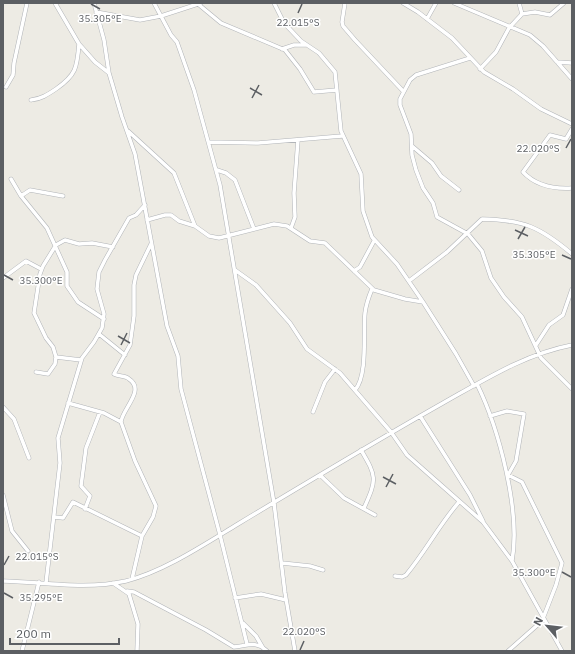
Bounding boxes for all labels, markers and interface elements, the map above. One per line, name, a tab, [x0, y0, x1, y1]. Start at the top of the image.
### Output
text: 35.305°E	[78, 12, 122, 25]
text: 22.015°S	[276, 16, 320, 29]
text: 22.020°S	[516, 142, 560, 155]
text: 35.305°E	[512, 248, 556, 261]
text: 35.300°E	[19, 274, 63, 287]
text: 22.015°S	[15, 550, 59, 563]
text: 35.300°E	[512, 566, 556, 579]
text: 35.295°E	[19, 591, 63, 604]
north arrow	[527, 606, 567, 646]
text: N	[530, 614, 546, 628]
scale bar	[10, 620, 119, 646]
text: 22.020°S	[282, 625, 326, 638]
text: 200 m	[16, 626, 51, 641]

